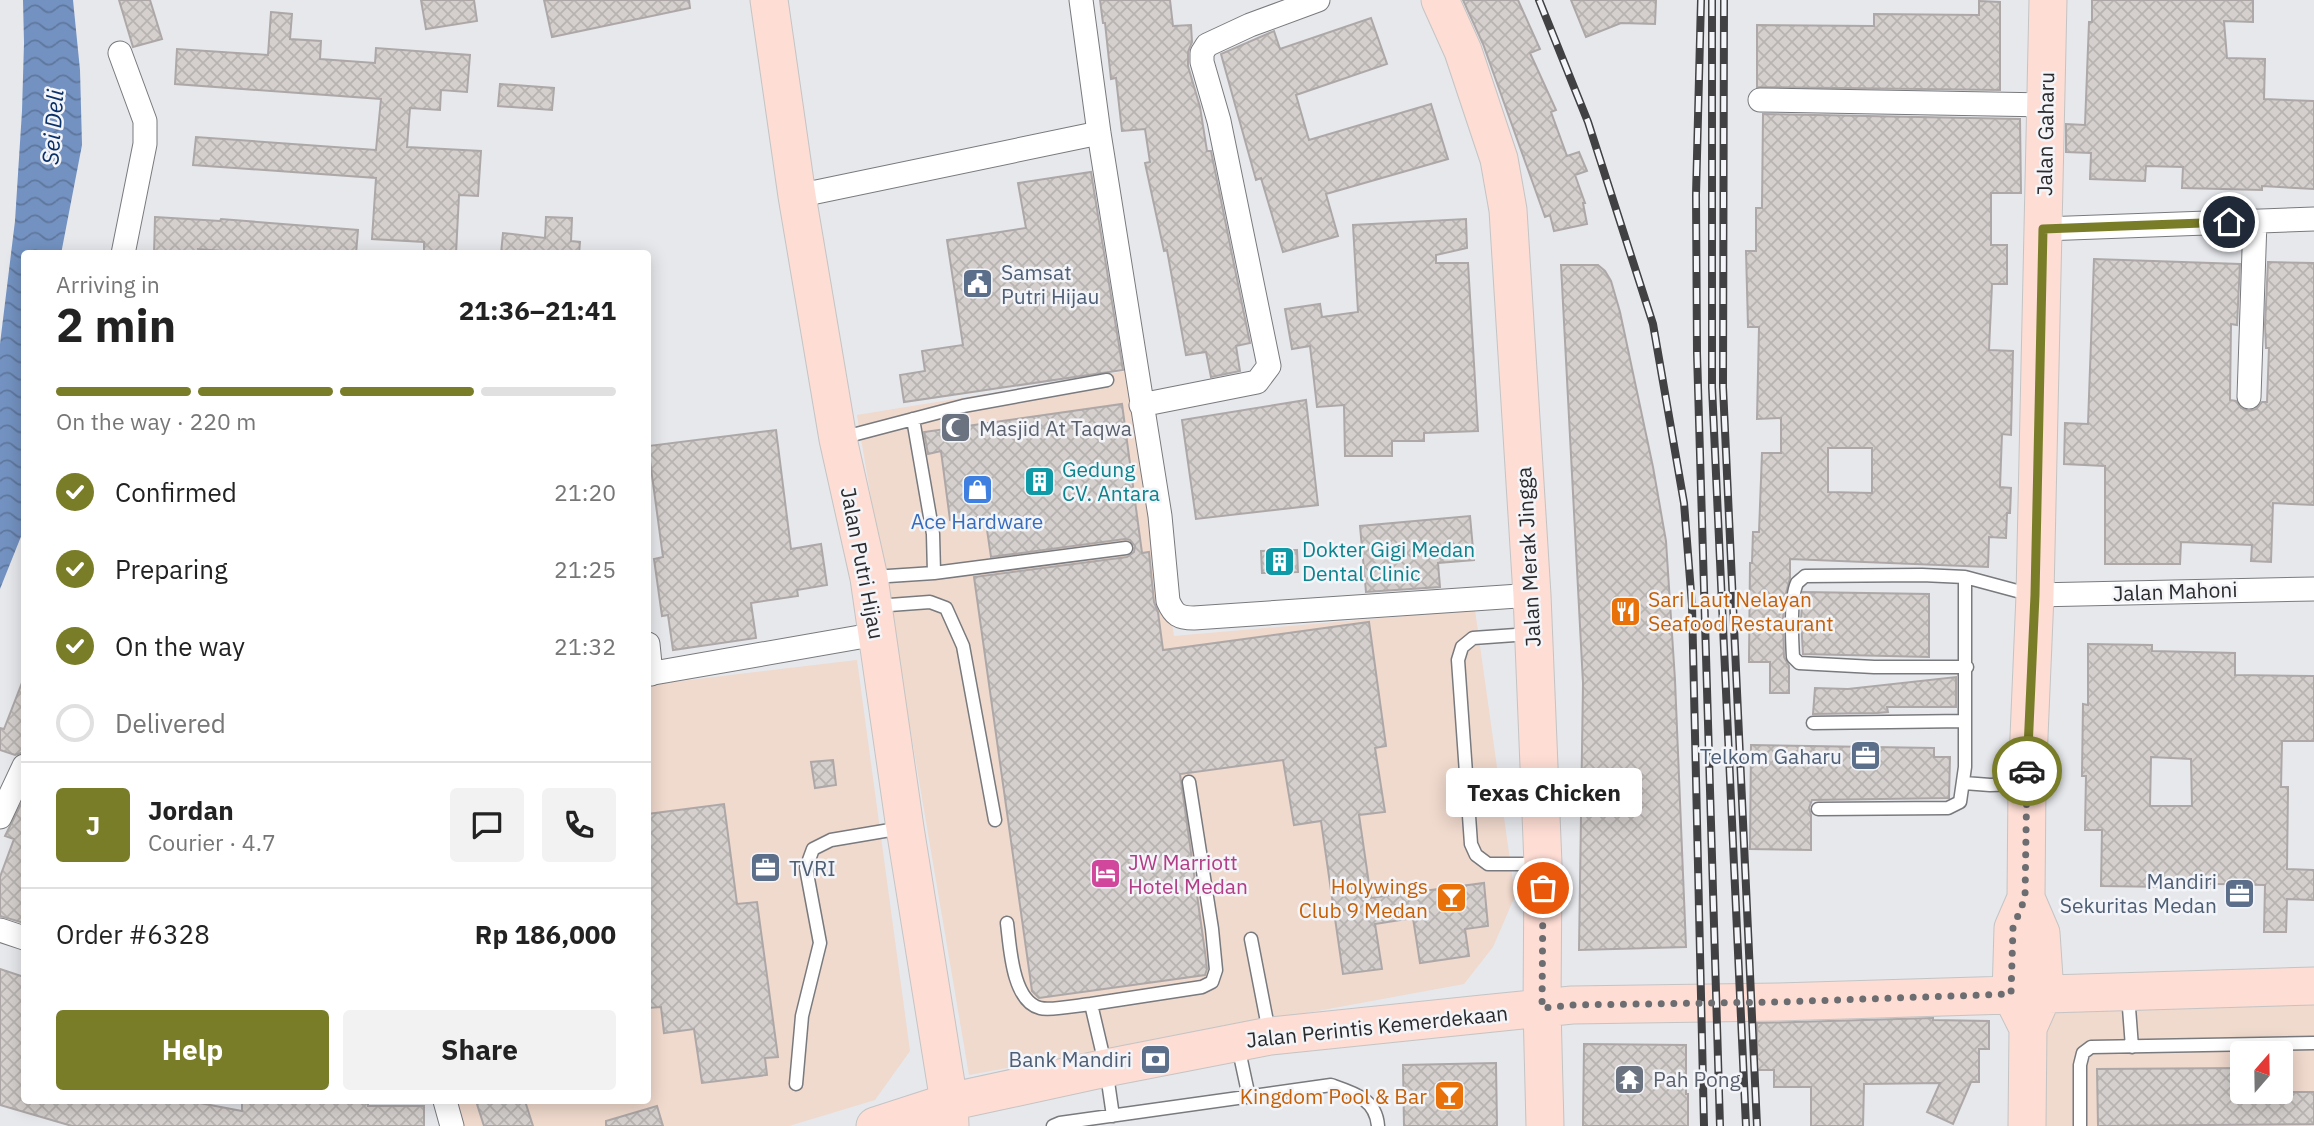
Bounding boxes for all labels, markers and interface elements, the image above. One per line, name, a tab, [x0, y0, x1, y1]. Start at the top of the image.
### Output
street label: Jalan Gaharu	[2030, 72, 2060, 196]
water label: Sei Deli	[34, 87, 70, 166]
pin	[2199, 192, 2259, 252]
icon: home	[2210, 203, 2248, 241]
place label: Samsat Putri Hijau	[1001, 258, 1099, 310]
public building icon: Samsat Putri Hijau	[961, 267, 995, 301]
text: Arriving in	[56, 269, 160, 299]
text: 21:36–21:41	[459, 293, 616, 327]
text: 2 min	[56, 295, 176, 355]
text: On the way · 220 m	[56, 406, 256, 436]
mosque icon: Masjid At Taqwa	[939, 411, 973, 445]
place label: Masjid At Taqwa	[979, 414, 1132, 442]
place label: Gedung CV. Antara	[1062, 455, 1160, 507]
building icon: Gedung CV. Antara	[1022, 464, 1056, 498]
street label: Jalan Merak Jingga	[1509, 466, 1547, 648]
shop icon: Ace Hardware	[960, 472, 994, 506]
icon: check	[56, 473, 94, 511]
text: Confirmed	[115, 475, 237, 509]
text: 21:20	[554, 477, 616, 507]
street label: Jalan Putri Hijau	[835, 485, 891, 641]
place label: Ace Hardware	[911, 507, 1043, 535]
place label: Dokter Gigi Medan Dental Clinic	[1302, 535, 1475, 587]
building icon: Dokter Gigi Medan Dental Clinic	[1262, 544, 1296, 578]
icon: check	[56, 550, 94, 588]
text: Preparing	[115, 552, 228, 586]
text: 21:25	[554, 554, 616, 584]
street label: Jalan Mahoni	[2112, 575, 2238, 607]
place label: Sari Laut Nelayan Seafood Restaurant	[1648, 585, 1834, 637]
restaurant icon: Sari Laut Nelayan Seafood Restaurant	[1608, 594, 1642, 628]
icon: check	[56, 627, 94, 665]
text: On the way	[115, 629, 245, 663]
text: 21:32	[554, 631, 616, 661]
text: Delivered	[115, 706, 226, 740]
courier	[1992, 736, 2062, 806]
office icon: Telkom Gaharu	[1848, 739, 1882, 773]
place label: Telkom Gaharu	[1700, 742, 1842, 770]
icon: car	[2008, 752, 2046, 790]
callout: Texas Chicken	[1445, 769, 1641, 818]
text: Texas Chicken	[1467, 777, 1621, 807]
button: chat	[450, 788, 524, 862]
button: phone	[542, 788, 616, 862]
text: Jordan	[148, 793, 234, 827]
text: J	[86, 808, 100, 842]
text: Courier · 4.7	[148, 827, 276, 857]
place label: JW Marriott Hotel Medan	[1128, 848, 1248, 900]
office icon: TVRI	[749, 851, 783, 885]
place label: TVRI	[789, 854, 836, 882]
hotel icon: JW Marriott Hotel Medan	[1088, 857, 1122, 891]
pin	[1513, 858, 1573, 918]
place label: Mandiri Sekuritas Medan	[2060, 867, 2217, 919]
icon: bag	[1524, 869, 1562, 907]
place label: Holywings Club 9 Medan	[1299, 872, 1428, 924]
office icon: Mandiri Sekuritas Medan	[2223, 876, 2257, 910]
bar icon: Holywings Club 9 Medan	[1434, 881, 1468, 915]
text: Order #6328	[56, 917, 210, 951]
text: Rp 186,000	[475, 917, 616, 951]
street label: Jalan Perintis Kemerdekaan	[1245, 998, 1509, 1054]
button: Help	[56, 1010, 329, 1090]
button: Share	[343, 1010, 616, 1090]
north arrow	[2230, 1041, 2292, 1104]
map controls	[2230, 1041, 2293, 1104]
bank icon: Bank Mandiri	[1138, 1042, 1172, 1076]
place label: Bank Mandiri	[1009, 1045, 1132, 1073]
temple icon: Pah Pong	[1613, 1062, 1647, 1096]
place label: Pah Pong	[1653, 1065, 1741, 1093]
bar icon: Kingdom Pool & Bar	[1433, 1079, 1467, 1113]
place label: Kingdom Pool & Bar	[1240, 1082, 1427, 1110]

